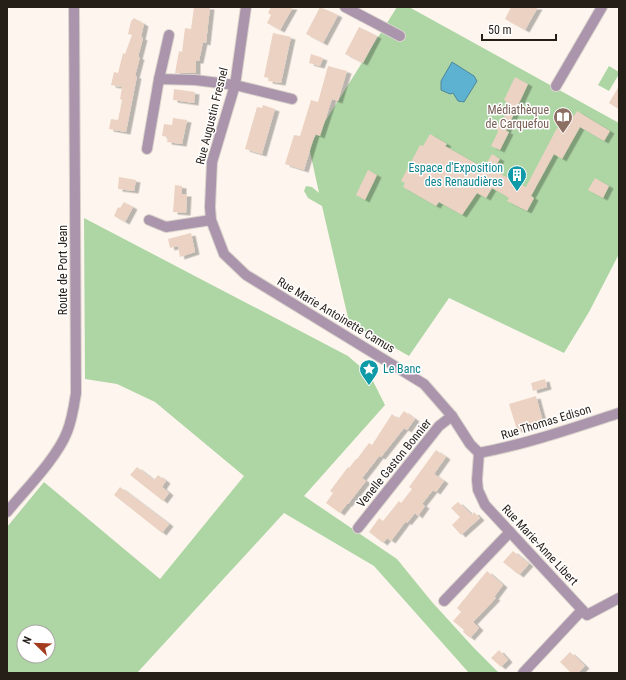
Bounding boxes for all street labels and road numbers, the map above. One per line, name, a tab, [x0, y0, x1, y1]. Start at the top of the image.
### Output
street label: Rue Augustin Fresnel	[193, 66, 231, 166]
street label: Route de Port Jean	[56, 225, 70, 315]
street label: Rue Marie Antoinette Camus	[275, 274, 397, 356]
street label: Rue Thomas Edison	[499, 402, 593, 442]
street label: Venelle Gaston Bonnier	[354, 416, 434, 510]
street label: Rue Marie-Anne Libert	[499, 502, 581, 588]

